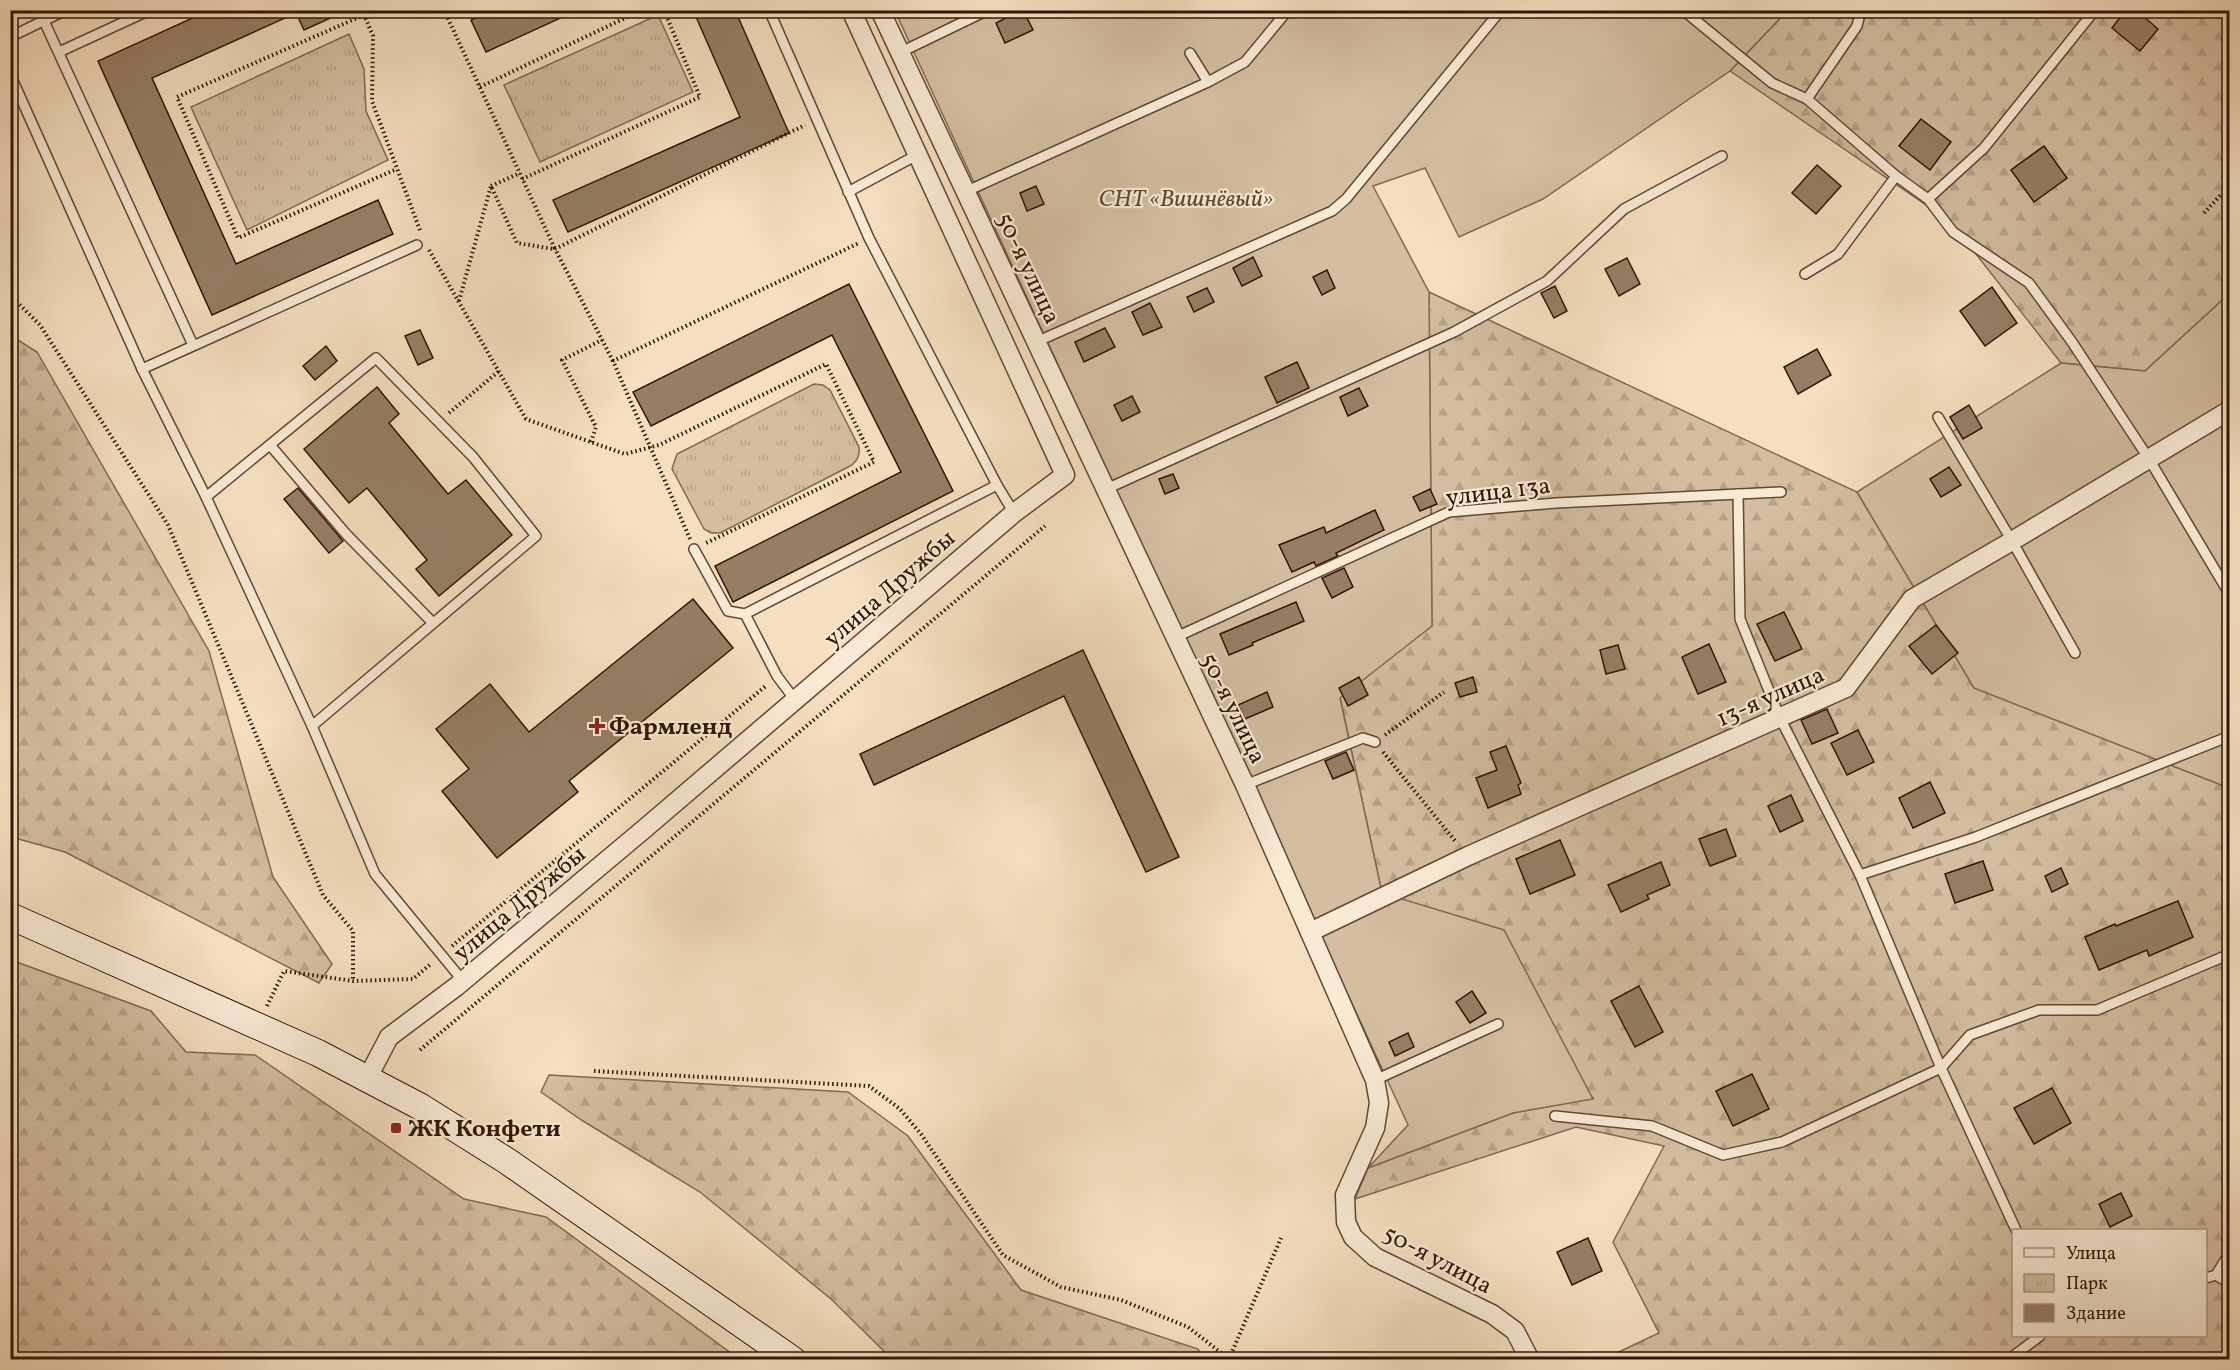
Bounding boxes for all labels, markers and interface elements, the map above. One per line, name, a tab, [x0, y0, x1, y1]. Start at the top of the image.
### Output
park label: СНТ «Вишнёвый»	[1099, 183, 1273, 217]
street label: 50-я улица	[986, 207, 1068, 330]
street label: улица 13а	[1444, 470, 1553, 516]
street label: улица Дружбы	[817, 523, 963, 656]
street label: 50-я улица	[1191, 648, 1274, 770]
street label: 13-я улица	[1711, 659, 1830, 737]
place label: Фармленд	[609, 711, 732, 745]
marker: Фармленд	[590, 719, 604, 733]
street label: улица Дружбы	[446, 839, 594, 970]
place label: ЖК Конфети	[408, 1113, 561, 1147]
marker: ЖК Конфети	[389, 1121, 403, 1135]
street label: 50-я улица	[1376, 1218, 1498, 1304]
legend	[2012, 1229, 2207, 1337]
text: Улица	[2066, 1242, 2116, 1267]
text: Парк	[2066, 1272, 2108, 1297]
text: Здание	[2066, 1302, 2126, 1327]

